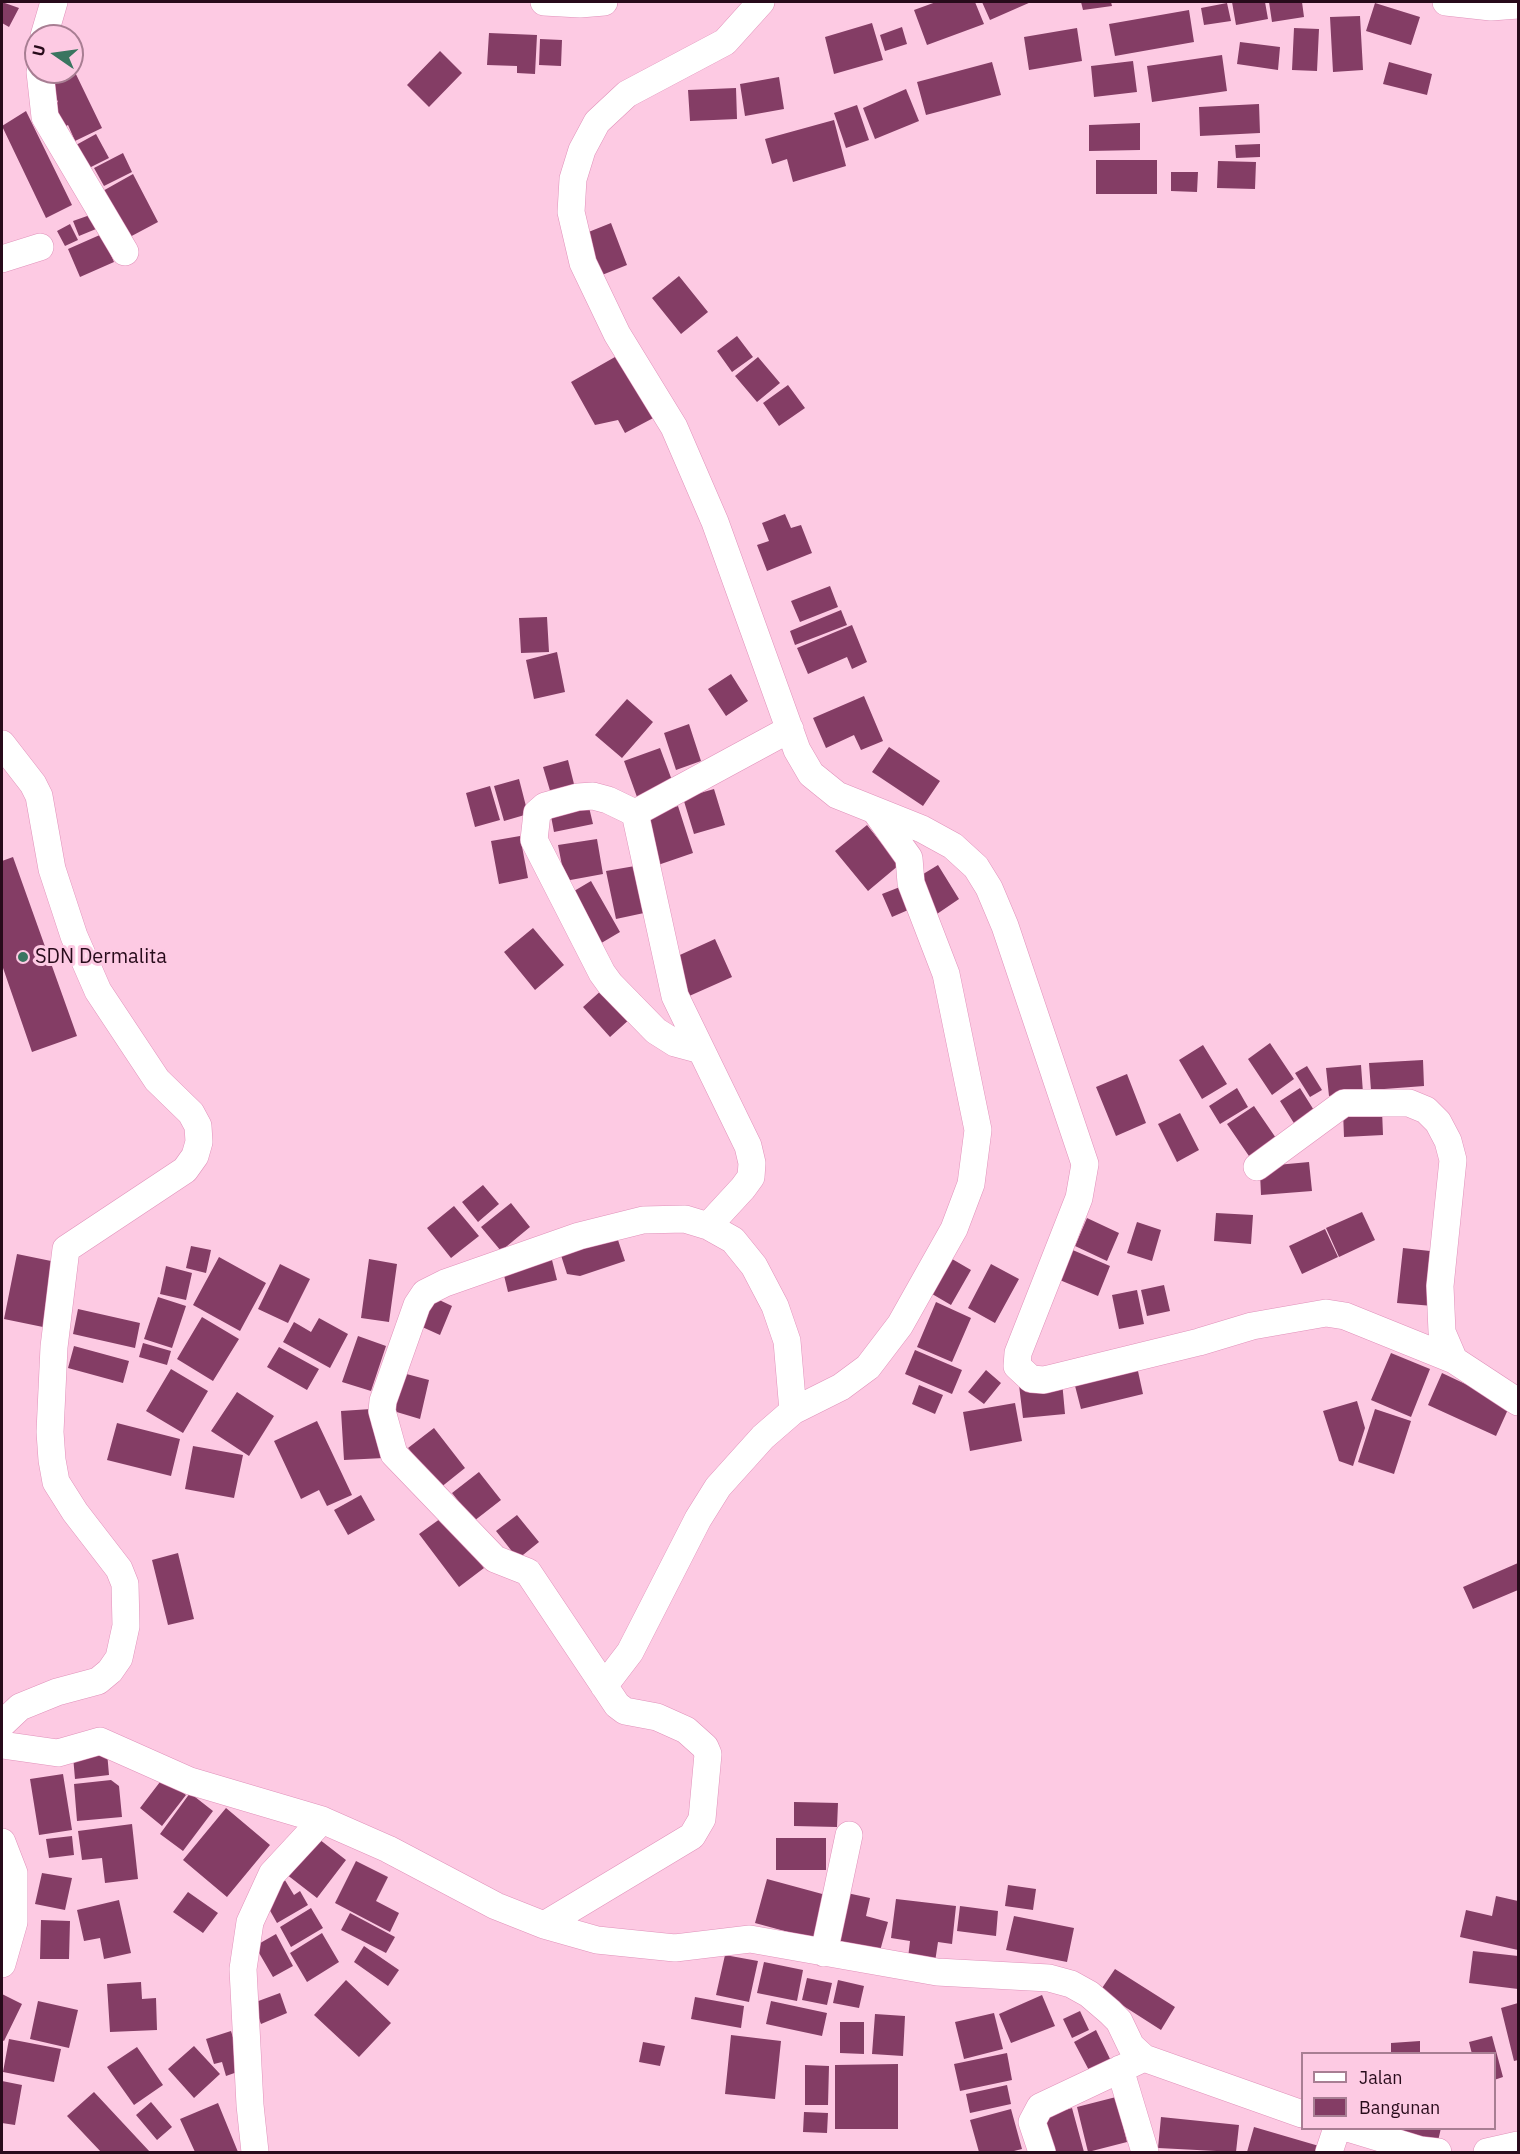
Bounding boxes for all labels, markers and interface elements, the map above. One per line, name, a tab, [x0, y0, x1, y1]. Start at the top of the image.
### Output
north arrow	[24, 24, 84, 84]
text: U	[27, 43, 49, 58]
place label: SDN Dermalita	[35, 945, 167, 969]
marker: SDN Dermalita	[16, 950, 30, 964]
legend	[1301, 2052, 1496, 2130]
text: Jalan	[1359, 2066, 1403, 2089]
text: Bangunan	[1359, 2096, 1440, 2119]

